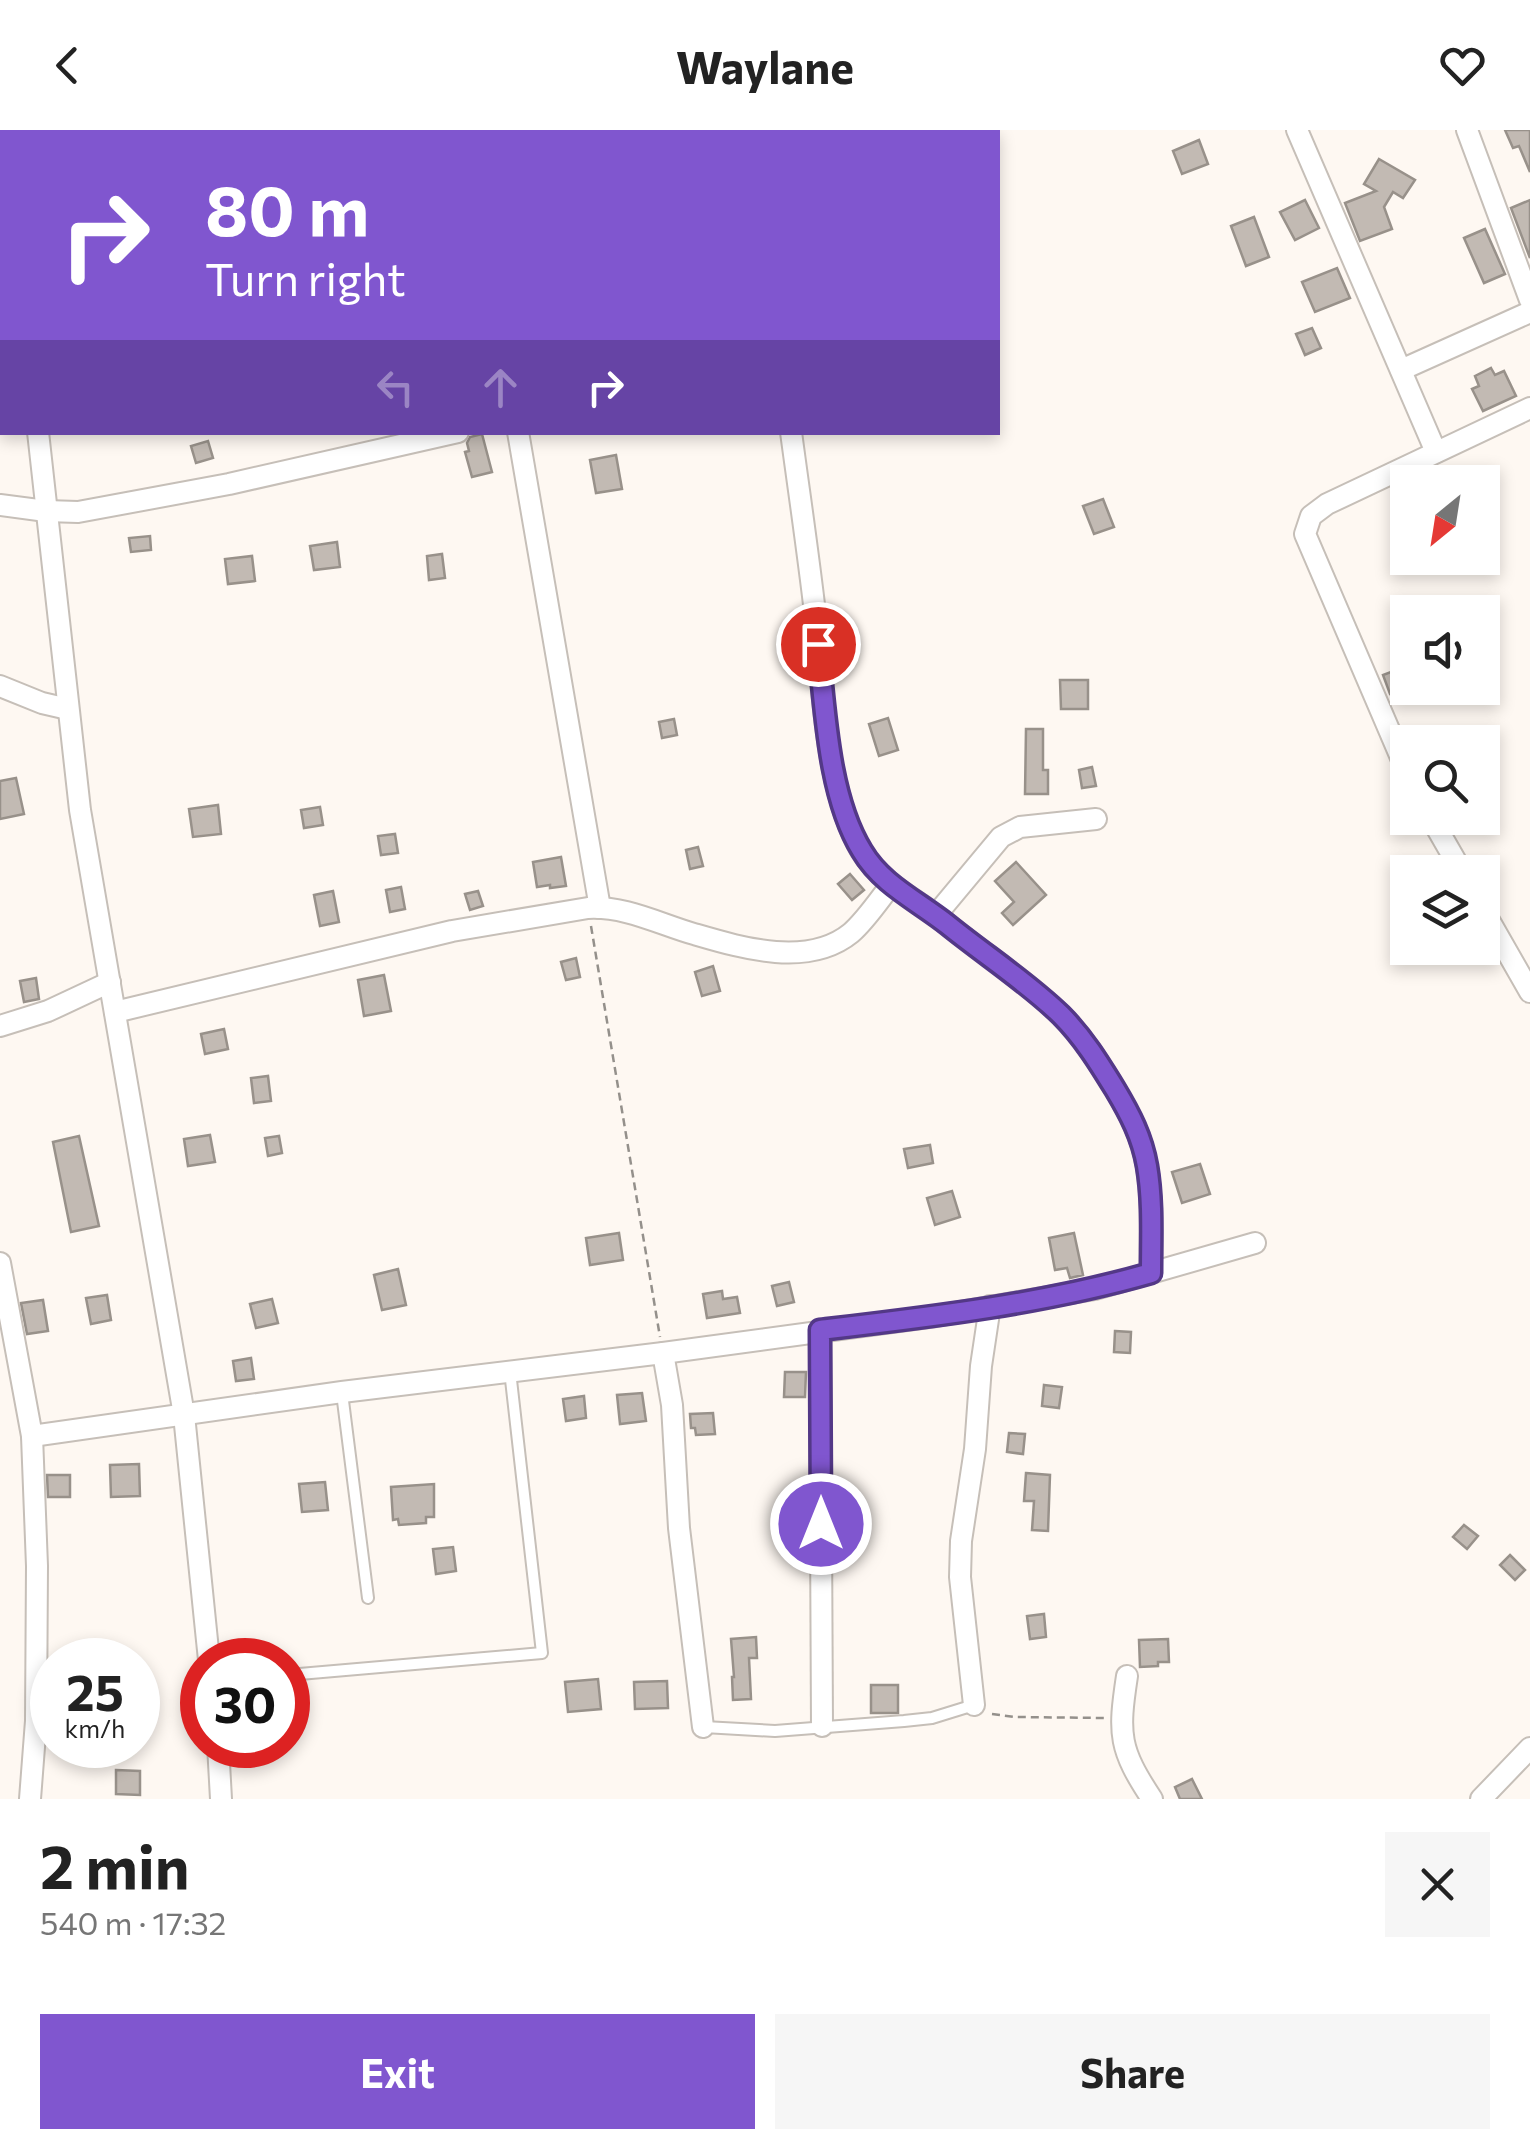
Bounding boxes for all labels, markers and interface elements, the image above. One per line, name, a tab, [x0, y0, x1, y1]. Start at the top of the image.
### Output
icon: back	[40, 38, 95, 93]
text: Waylane	[676, 38, 854, 93]
icon: heart	[1435, 38, 1490, 93]
text: 80 m	[205, 165, 369, 250]
icon: right	[40, 170, 170, 300]
text: Turn right	[205, 250, 406, 305]
icon: left	[368, 360, 423, 415]
icon: ahead	[473, 360, 528, 415]
icon: right	[578, 360, 633, 415]
north arrow	[1390, 465, 1500, 575]
map controls	[1390, 465, 1500, 965]
button: sound	[1390, 595, 1500, 705]
pin	[776, 602, 861, 687]
icon: arrive	[791, 617, 846, 672]
button: search	[1390, 725, 1500, 835]
button: layers	[1390, 855, 1500, 965]
position arrow	[769, 1472, 873, 1576]
speed limit sign: 30	[180, 1638, 310, 1768]
text: 25	[66, 1660, 124, 1721]
text: km/h	[65, 1713, 125, 1743]
text: 2 min	[40, 1828, 189, 1901]
button: close	[1385, 1832, 1490, 1937]
text: 540 m · 17:32	[40, 1902, 226, 1942]
button: Exit	[40, 2014, 755, 2129]
button: Share	[775, 2014, 1490, 2129]

